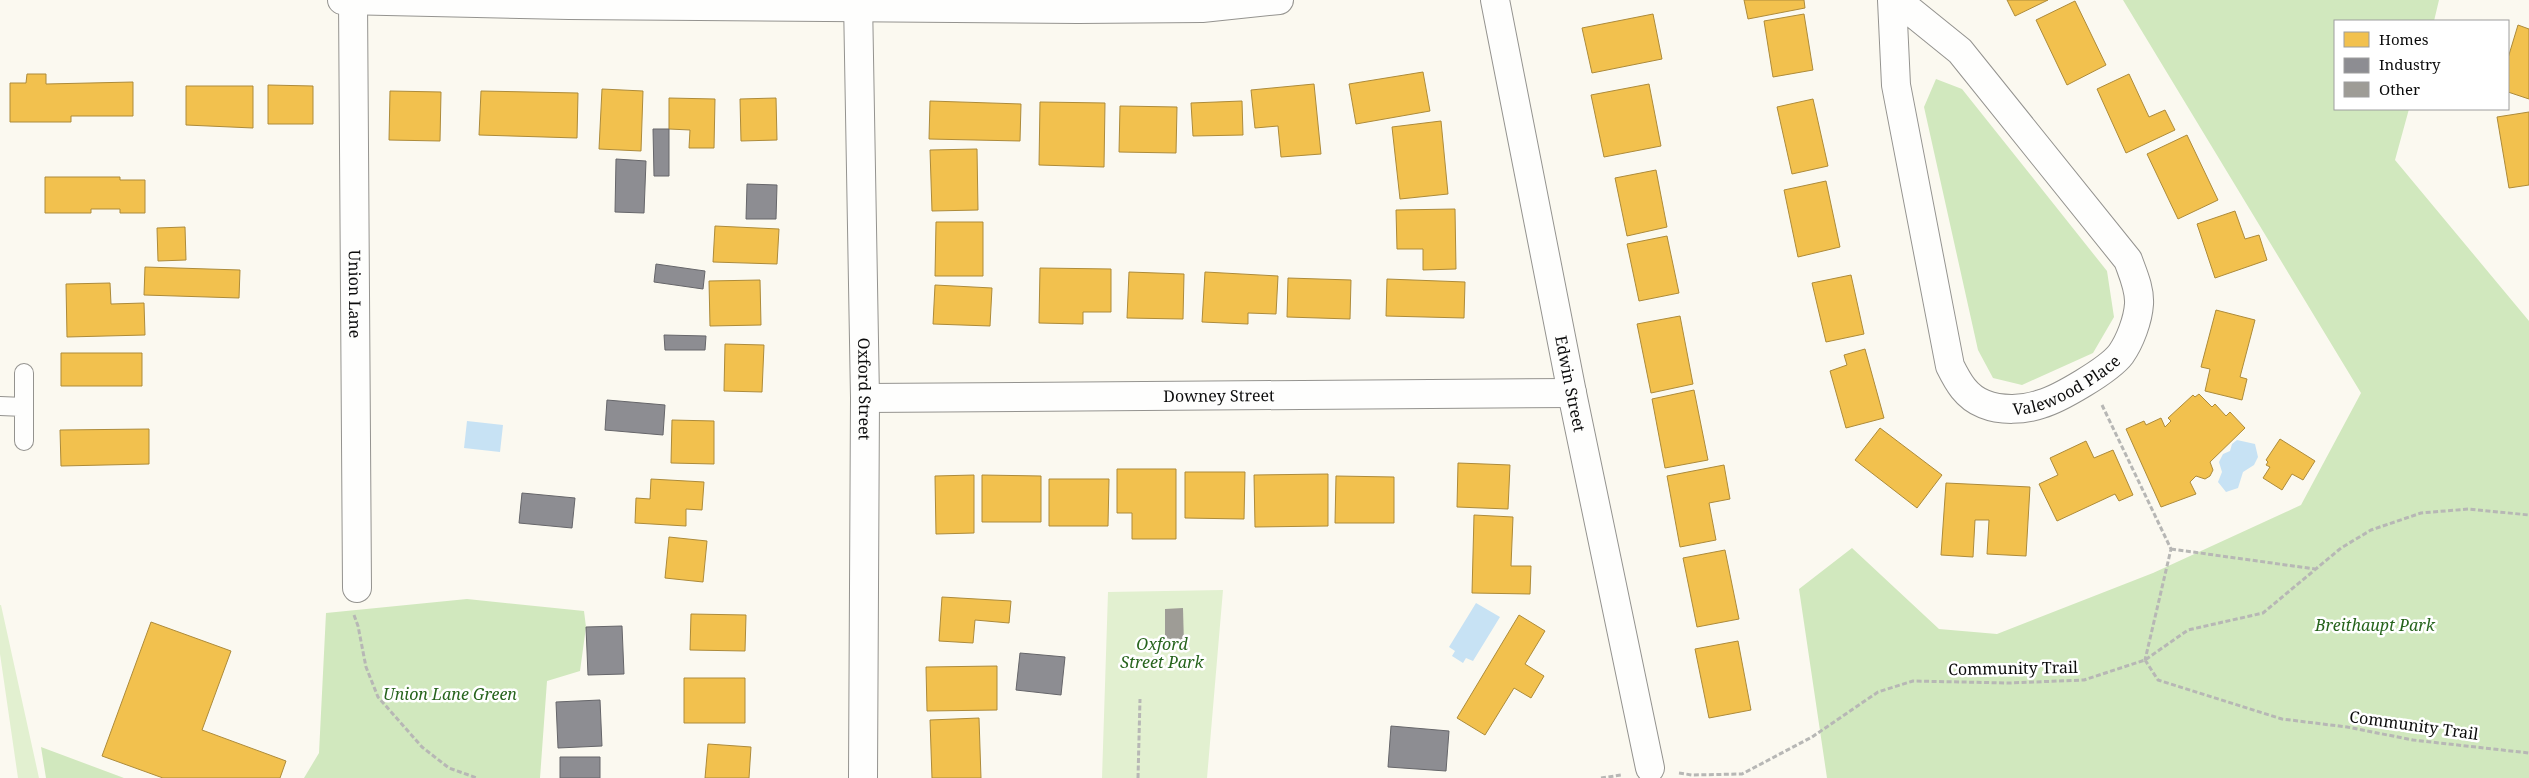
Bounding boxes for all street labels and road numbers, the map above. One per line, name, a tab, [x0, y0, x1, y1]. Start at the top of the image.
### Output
street label: Union Lane	[344, 250, 366, 338]
street label: Edwin Street	[1550, 334, 1591, 434]
street label: Oxford Street	[853, 338, 876, 441]
street label: Valewood Place	[2012, 350, 2125, 420]
street label: Downey Street	[1163, 384, 1275, 407]
street label: Community Trail	[1948, 656, 2078, 680]
street label: Community Trail	[2348, 705, 2480, 745]

